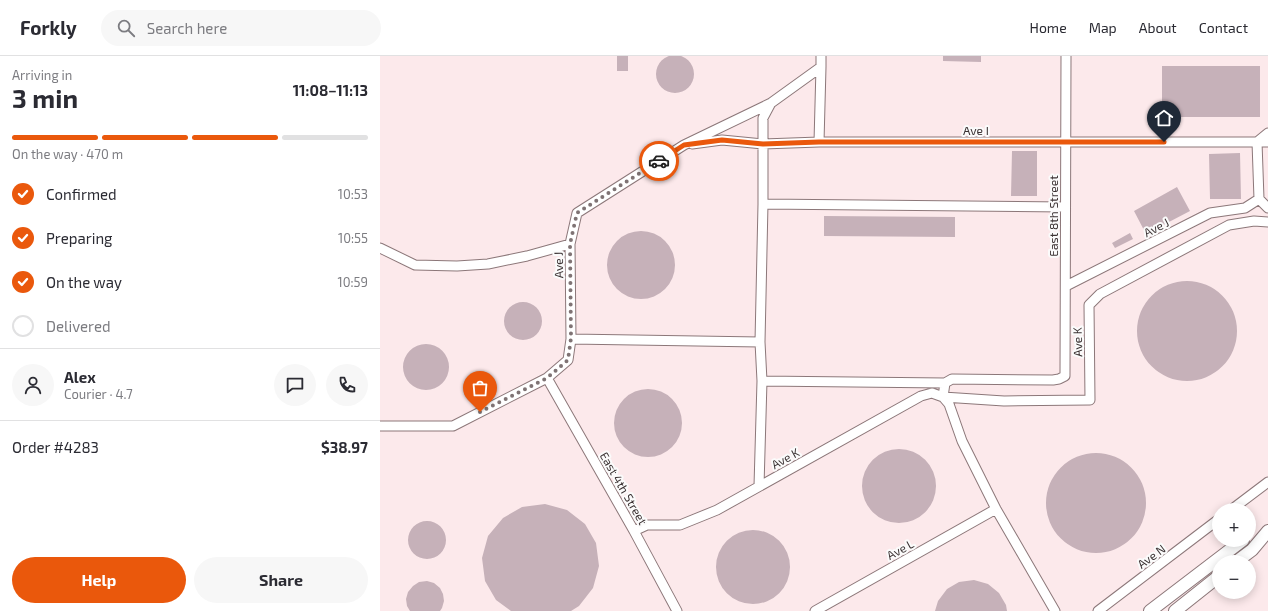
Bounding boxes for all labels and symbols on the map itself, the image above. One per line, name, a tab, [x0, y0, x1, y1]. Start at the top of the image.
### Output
pin	[1147, 101, 1181, 142]
street label: Ave I	[963, 123, 989, 137]
courier	[639, 141, 679, 181]
street label: East 8th Street	[1046, 175, 1060, 257]
street label: Ave J	[1141, 215, 1171, 239]
street label: Ave J	[551, 252, 565, 278]
street label: Ave K	[1070, 327, 1084, 357]
pin	[463, 371, 497, 412]
street label: Ave K	[769, 445, 801, 471]
street label: East 4th Street	[598, 449, 651, 527]
street label: Ave L	[884, 536, 916, 562]
street label: Ave N	[1134, 541, 1168, 571]

